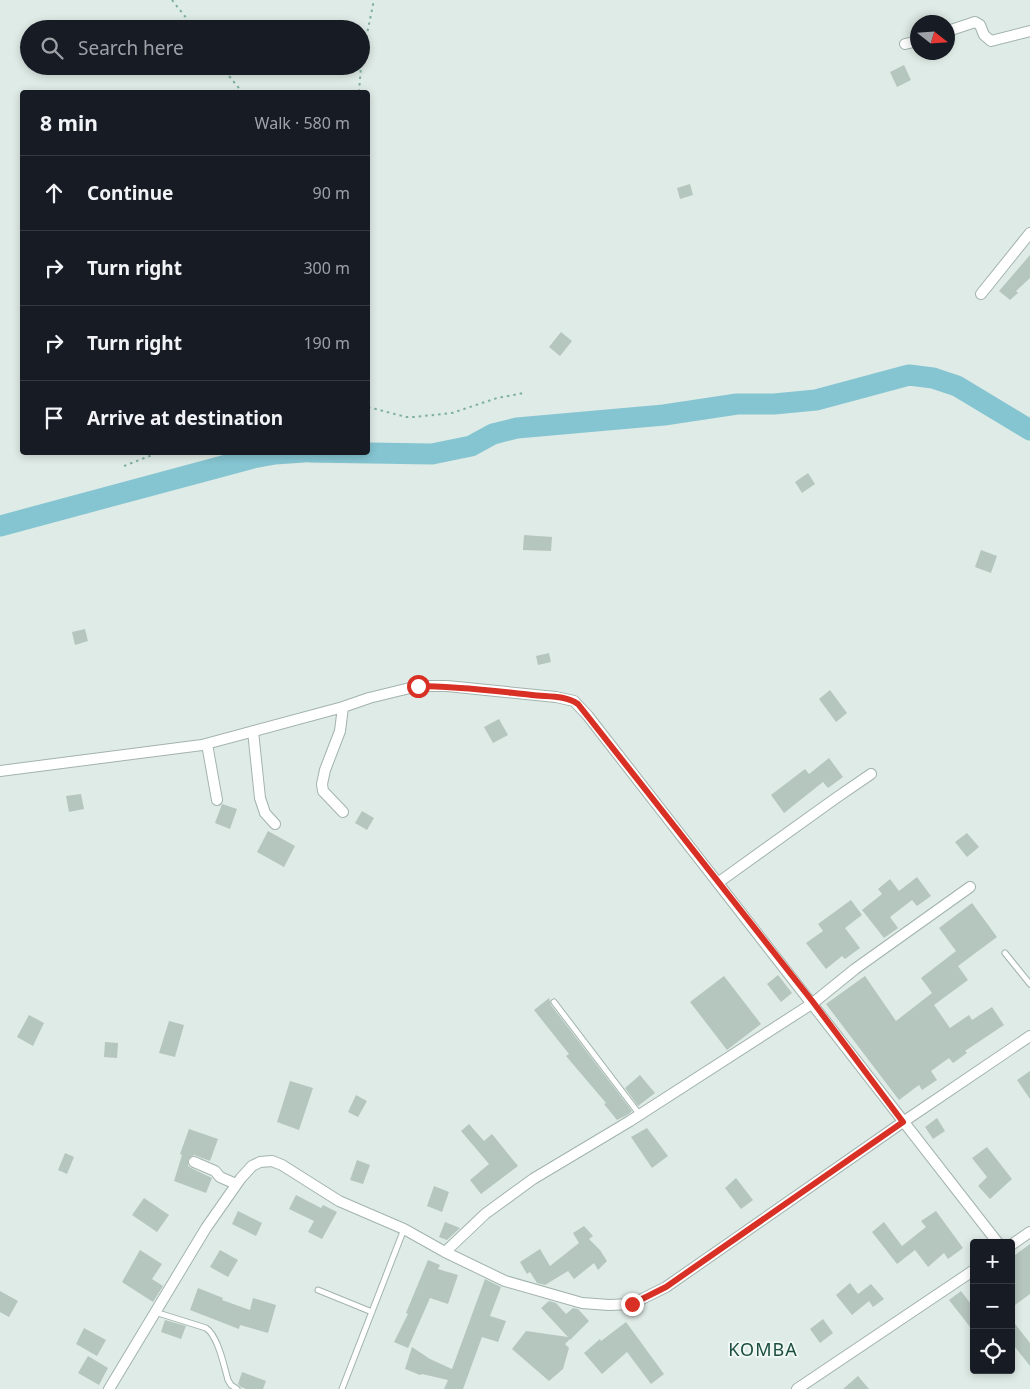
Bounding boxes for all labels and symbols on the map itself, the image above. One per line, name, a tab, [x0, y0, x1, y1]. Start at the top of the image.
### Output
north arrow	[910, 15, 955, 60]
route start	[407, 675, 430, 698]
route end	[621, 1293, 644, 1316]
district label: KOMBA	[728, 1337, 798, 1361]

